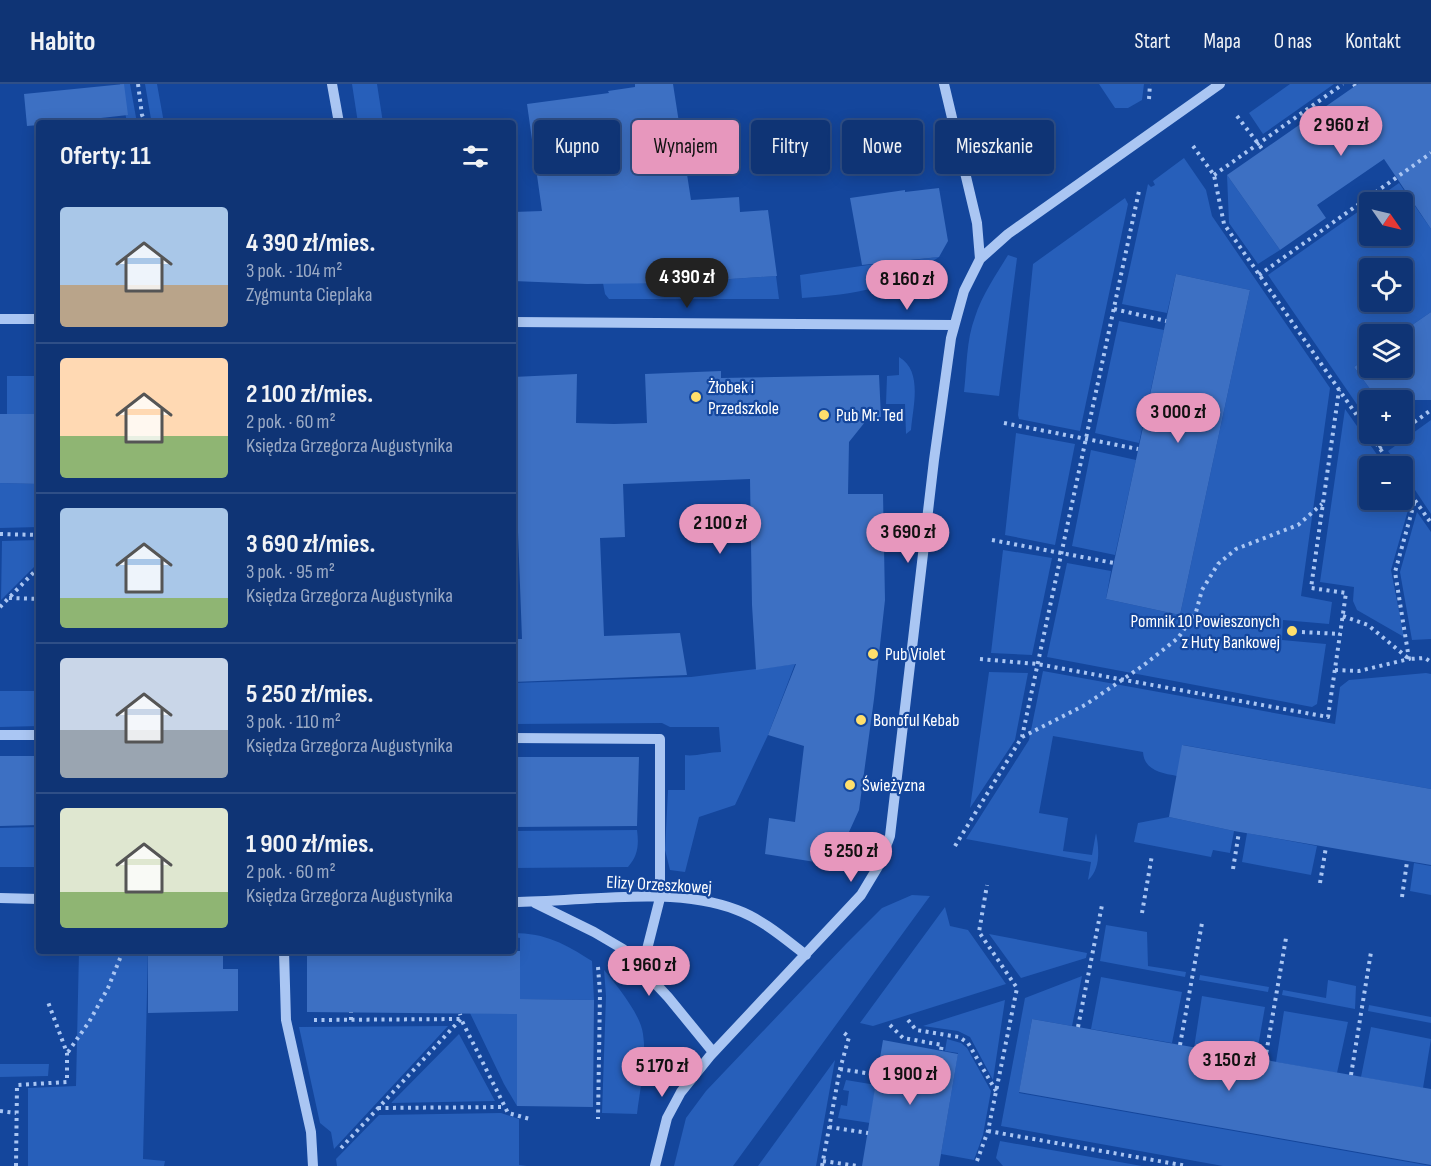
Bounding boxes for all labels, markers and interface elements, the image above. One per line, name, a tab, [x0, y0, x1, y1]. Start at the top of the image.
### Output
text: Habito	[30, 25, 96, 58]
text: Start	[1134, 29, 1171, 54]
text: Mapa	[1204, 29, 1241, 54]
text: O nas	[1274, 29, 1312, 54]
text: Kontakt	[1345, 29, 1401, 54]
pin: 2 960 zł	[1279, 106, 1403, 157]
text: 2 960 zł	[1313, 113, 1369, 137]
chip: Kupno	[534, 120, 620, 174]
chip: Wynajem	[632, 120, 739, 174]
chip: Filtry	[751, 120, 830, 174]
chip: Nowe	[842, 120, 923, 174]
chip: Mieszkanie	[935, 120, 1054, 174]
icon: filters	[459, 140, 492, 173]
text: Oferty: 11	[60, 141, 151, 172]
north arrow	[1359, 192, 1413, 246]
map controls	[1359, 192, 1413, 510]
text: 4 390 zł/mies.	[246, 228, 375, 259]
icon: home	[108, 231, 180, 303]
pin: 4 390 zł	[625, 258, 749, 309]
button: locate	[1359, 258, 1413, 312]
text: 3 pok. · 104 m²	[246, 259, 342, 283]
pin: 8 160 zł	[845, 260, 969, 311]
text: 4 390 zł	[659, 265, 715, 289]
text: 8 160 zł	[880, 267, 934, 291]
text: Zygmunta Cieplaka	[246, 283, 372, 307]
button: layers	[1359, 324, 1413, 378]
place label: Żłobek i Przedszkole	[708, 377, 779, 419]
text: 2 100 zł/mies.	[246, 379, 373, 410]
icon: home	[108, 382, 180, 454]
marker: Żłobek i Przedszkole	[689, 390, 703, 404]
button: +	[1359, 390, 1413, 444]
pin: 3 000 zł	[1116, 393, 1240, 444]
text: 3 000 zł	[1150, 400, 1206, 424]
place label: Pub Mr. Ted	[836, 405, 903, 426]
marker: Pub Mr. Ted	[817, 408, 831, 422]
text: 2 pok. · 60 m²	[246, 410, 336, 434]
text: Księdza Grzegorza Augustynika	[246, 434, 453, 458]
button: −	[1359, 456, 1413, 510]
pin: 2 100 zł	[658, 504, 782, 555]
text: 2 100 zł	[693, 511, 747, 535]
pin: 3 690 zł	[846, 513, 970, 564]
text: 3 690 zł	[880, 520, 936, 544]
text: 3 690 zł/mies.	[246, 529, 375, 560]
icon: home	[108, 532, 180, 604]
text: 3 pok. · 95 m²	[246, 560, 335, 584]
text: Księdza Grzegorza Augustynika	[246, 584, 453, 608]
place label: Pomnik 10 Powieszonych z Huty Bankowej	[1130, 611, 1280, 653]
marker: Pomnik 10 Powieszonych z Huty Bankowej	[1285, 624, 1299, 638]
place label: Pub Violet	[885, 644, 946, 665]
marker: Pub Violet	[866, 647, 880, 661]
text: 5 250 zł/mies.	[246, 679, 373, 710]
icon: home	[108, 682, 180, 754]
text: 3 pok. · 110 m²	[246, 710, 341, 734]
place label: Bonoful Kebab	[873, 710, 959, 731]
marker: Bonoful Kebab	[854, 713, 868, 727]
text: Księdza Grzegorza Augustynika	[246, 734, 453, 758]
place label: Świeżyzna	[862, 775, 925, 796]
marker: Świeżyzna	[843, 778, 857, 792]
text: 1 900 zł/mies.	[246, 829, 374, 860]
icon: home	[108, 832, 180, 904]
pin: 5 250 zł	[789, 832, 913, 883]
text: 5 250 zł	[824, 839, 878, 863]
text: 2 pok. · 60 m²	[246, 860, 336, 884]
street label: Elizy Orzeszkowej	[606, 872, 712, 898]
text: Księdza Grzegorza Augustynika	[246, 884, 453, 908]
pin: 1 960 zł	[587, 946, 711, 997]
text: 1 960 zł	[622, 953, 676, 977]
pin: 3 150 zł	[1167, 1041, 1291, 1092]
pin: 5 170 zł	[600, 1047, 724, 1098]
text: 3 150 zł	[1202, 1048, 1256, 1072]
text: 5 170 zł	[636, 1054, 688, 1078]
pin: 1 900 zł	[848, 1055, 972, 1106]
text: 1 900 zł	[883, 1062, 937, 1086]

